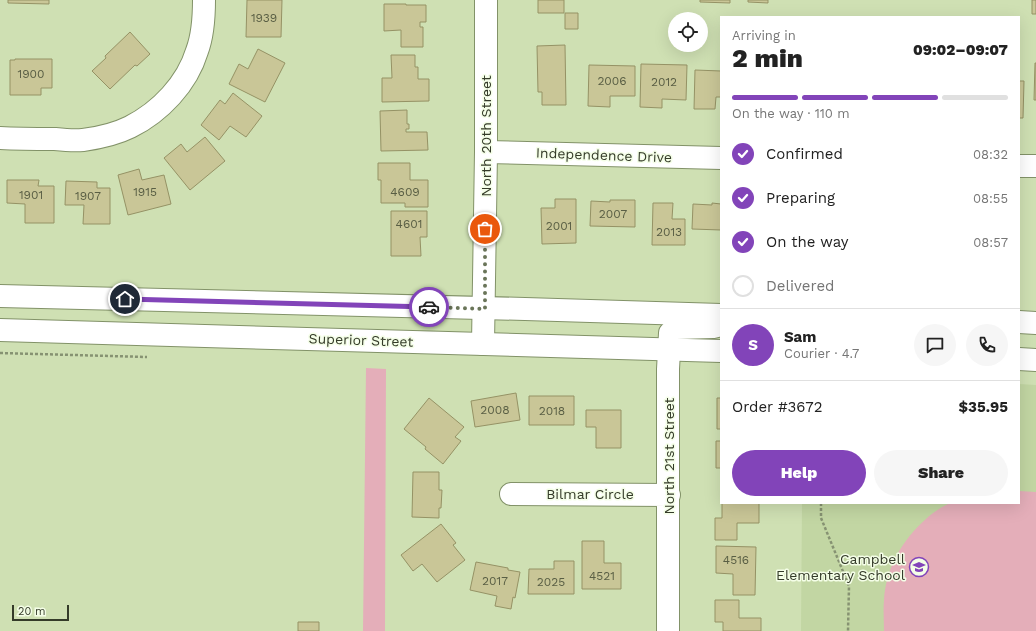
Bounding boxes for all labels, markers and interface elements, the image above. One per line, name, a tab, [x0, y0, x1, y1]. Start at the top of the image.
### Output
house number: 1939	[251, 11, 277, 25]
map controls	[668, 12, 708, 52]
button: locate	[668, 12, 708, 52]
text: Arriving in	[732, 28, 796, 43]
text: 09:02–09:07	[913, 41, 1008, 59]
text: 2 min	[732, 43, 803, 73]
house number: 1900	[17, 67, 45, 81]
house number: 2006	[597, 74, 627, 88]
street label: North 20th Street	[478, 75, 494, 197]
house number: 2012	[651, 75, 677, 89]
text: On the way · 110 m	[732, 106, 850, 121]
icon: check	[732, 143, 754, 165]
street label: Independence Drive	[536, 145, 672, 165]
text: Confirmed	[766, 145, 843, 163]
text: 08:32	[973, 147, 1008, 162]
house number: 1915	[133, 185, 157, 199]
house number: 4609	[390, 185, 420, 199]
icon: check	[732, 187, 754, 209]
house number: 1901	[19, 188, 43, 202]
house number: 1907	[75, 189, 101, 203]
text: Preparing	[766, 189, 835, 207]
text: 08:55	[973, 191, 1008, 206]
house number: 2007	[599, 207, 627, 221]
pin	[468, 212, 502, 246]
house number: 4601	[396, 217, 422, 231]
icon: bag	[474, 218, 496, 240]
house number: 2001	[546, 219, 572, 233]
house number: 2013	[656, 225, 682, 239]
icon: check	[732, 231, 754, 253]
text: On the way	[766, 233, 848, 251]
text: 08:57	[973, 235, 1008, 250]
text: Delivered	[766, 277, 834, 295]
pin	[108, 282, 142, 316]
courier	[409, 287, 449, 327]
icon: home	[114, 288, 136, 310]
icon: car	[418, 296, 440, 318]
button: chat	[914, 324, 956, 366]
button: phone	[966, 324, 1008, 366]
text: Sam	[784, 328, 816, 346]
street label: Superior Street	[308, 330, 414, 350]
text: S	[748, 336, 758, 354]
text: Courier · 4.7	[784, 346, 859, 361]
street label: North 21st Street	[661, 397, 677, 514]
text: Order #3672	[732, 398, 822, 416]
text: $35.95	[958, 398, 1008, 416]
house number: 2008	[480, 403, 510, 417]
house number: 2018	[539, 404, 565, 418]
button: Help	[732, 450, 866, 496]
button: Share	[874, 450, 1008, 496]
street label: Bilmar Circle	[546, 486, 634, 502]
place label: Campbell Elementary School	[776, 551, 906, 583]
house number: 4516	[723, 553, 749, 567]
school or university icon: Campbell Elementary School	[908, 556, 930, 578]
house number: 4521	[589, 569, 615, 583]
house number: 2017	[482, 574, 508, 588]
house number: 2025	[537, 575, 565, 589]
scale bar	[12, 603, 69, 622]
text: 20 m	[18, 605, 46, 618]

